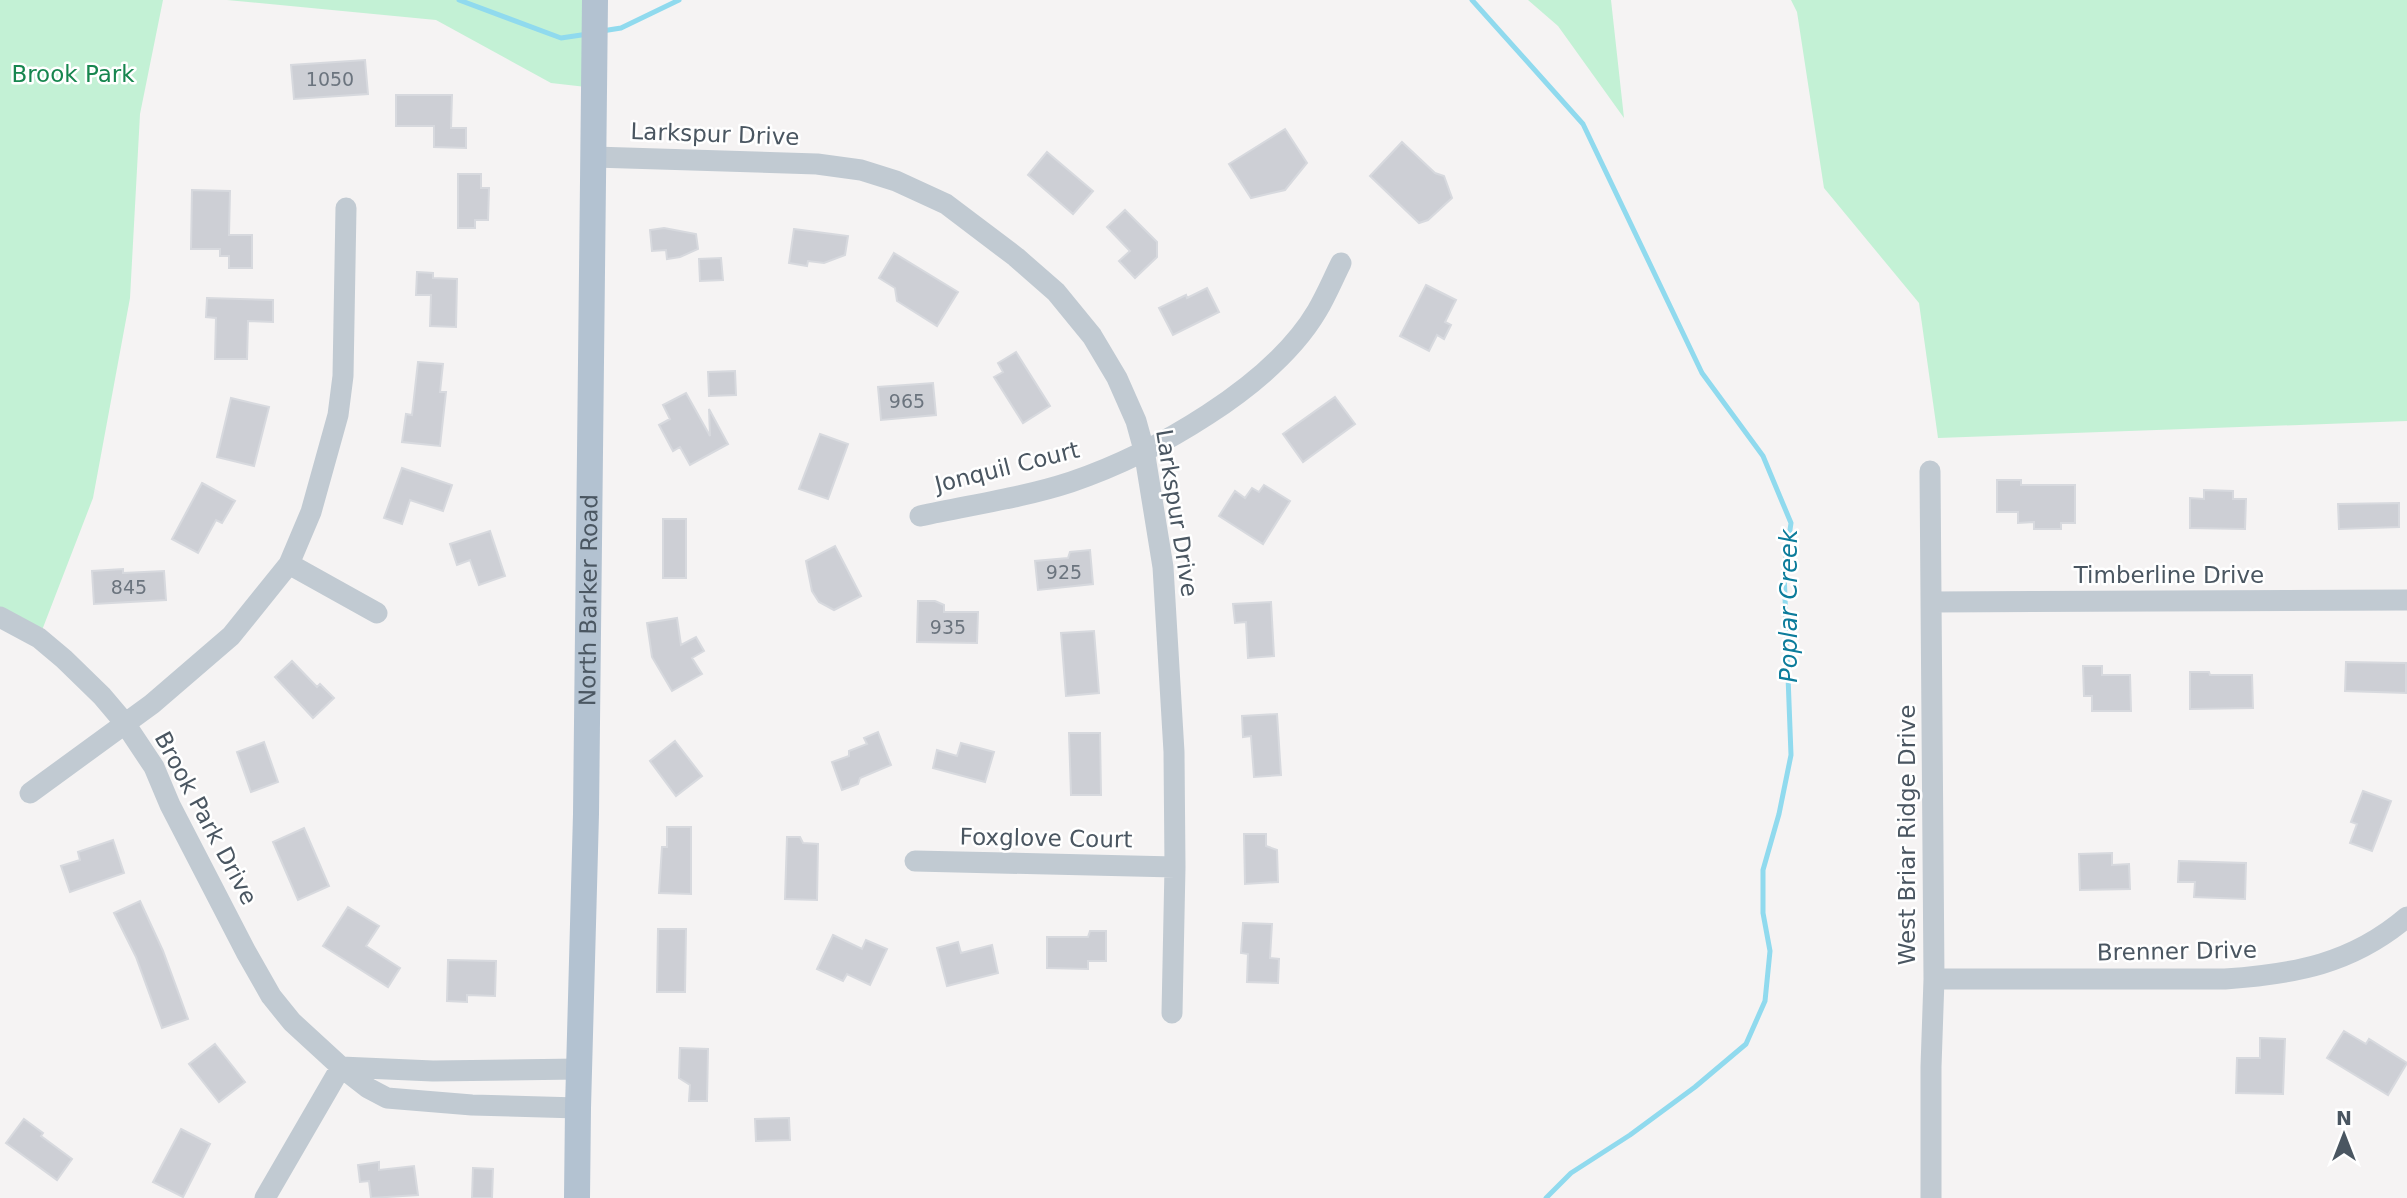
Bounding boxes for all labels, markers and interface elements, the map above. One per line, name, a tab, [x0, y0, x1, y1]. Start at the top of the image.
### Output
park label: Brook Park	[11, 61, 135, 87]
house number: 1050	[306, 68, 354, 90]
street label: Larkspur Drive	[630, 118, 800, 150]
house number: 965	[889, 390, 925, 412]
street label: Larkspur Drive	[1151, 428, 1203, 598]
street label: Jonquil Court	[930, 436, 1082, 498]
street label: North Barker Road	[574, 494, 603, 706]
water label: Poplar Creek	[1775, 528, 1803, 683]
house number: 925	[1046, 561, 1082, 583]
street label: Timberline Drive	[2073, 562, 2264, 588]
house number: 845	[111, 576, 147, 598]
house number: 935	[930, 616, 966, 638]
street label: West Briar Ridge Drive	[1894, 705, 1920, 965]
street label: Brook Park Drive	[149, 727, 263, 909]
street label: Foxglove Court	[959, 823, 1133, 853]
street label: Brenner Drive	[2097, 937, 2257, 965]
north arrow	[2309, 1100, 2379, 1170]
text: N	[2336, 1107, 2352, 1129]

